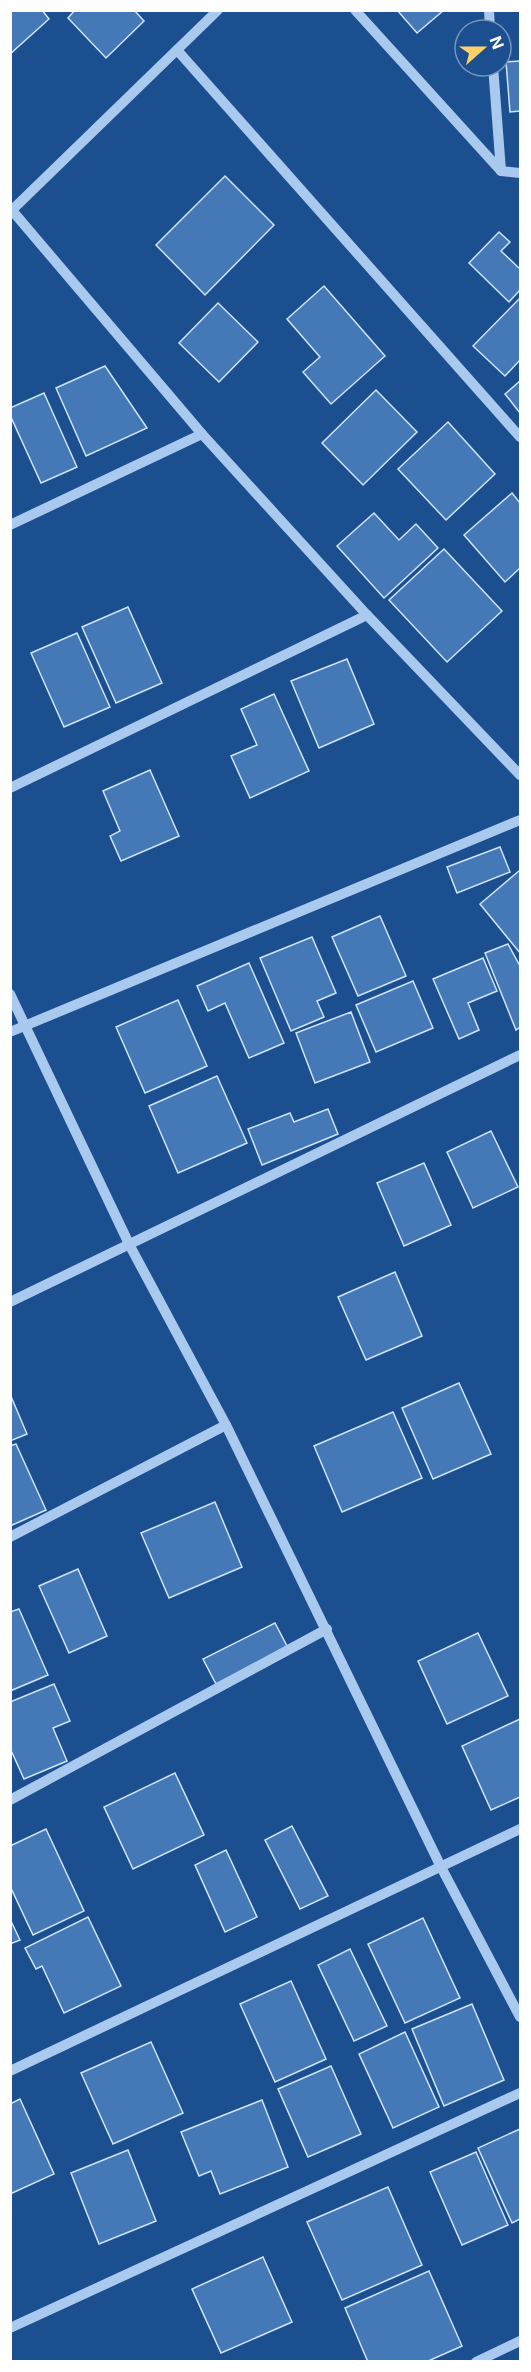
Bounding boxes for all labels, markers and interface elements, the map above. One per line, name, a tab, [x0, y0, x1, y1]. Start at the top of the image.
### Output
north arrow	[453, 18, 513, 78]
text: N	[485, 33, 509, 52]

